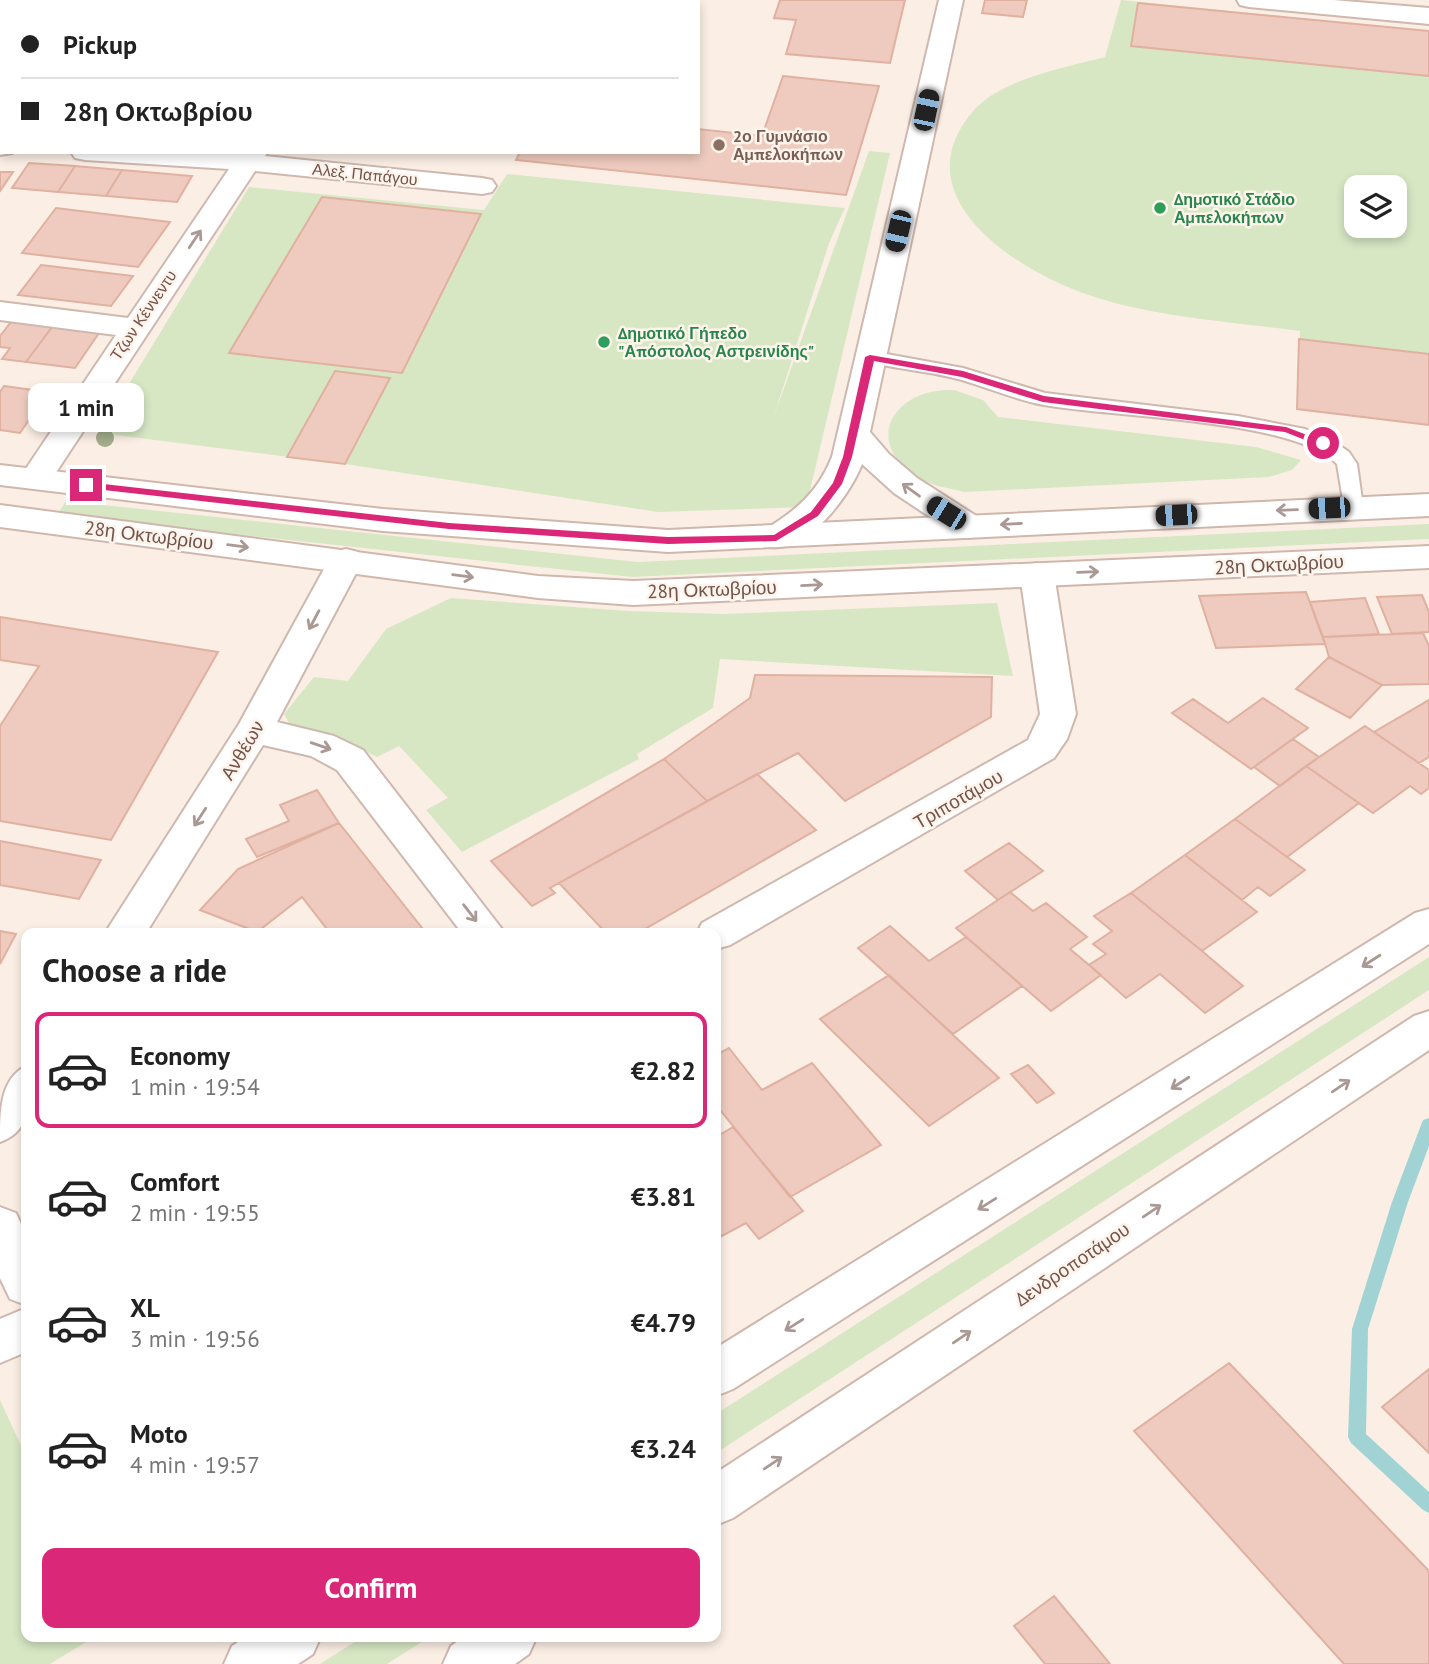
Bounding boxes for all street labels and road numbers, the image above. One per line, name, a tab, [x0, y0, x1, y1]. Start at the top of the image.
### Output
street label: Αλεξ. Παπάγου	[311, 159, 419, 189]
street label: Τζων Κέννεντυ	[105, 266, 181, 364]
street label: 28η Οκτωβρίου	[83, 515, 215, 555]
street label: 28η Οκτωβρίου	[1214, 549, 1344, 579]
street label: 28η Οκτωβρίου	[647, 575, 777, 603]
street label: Ανθέων	[215, 716, 269, 784]
street label: Τριποτάμου	[909, 764, 1007, 834]
street label: Δενδροποτάμου	[1010, 1217, 1134, 1311]

